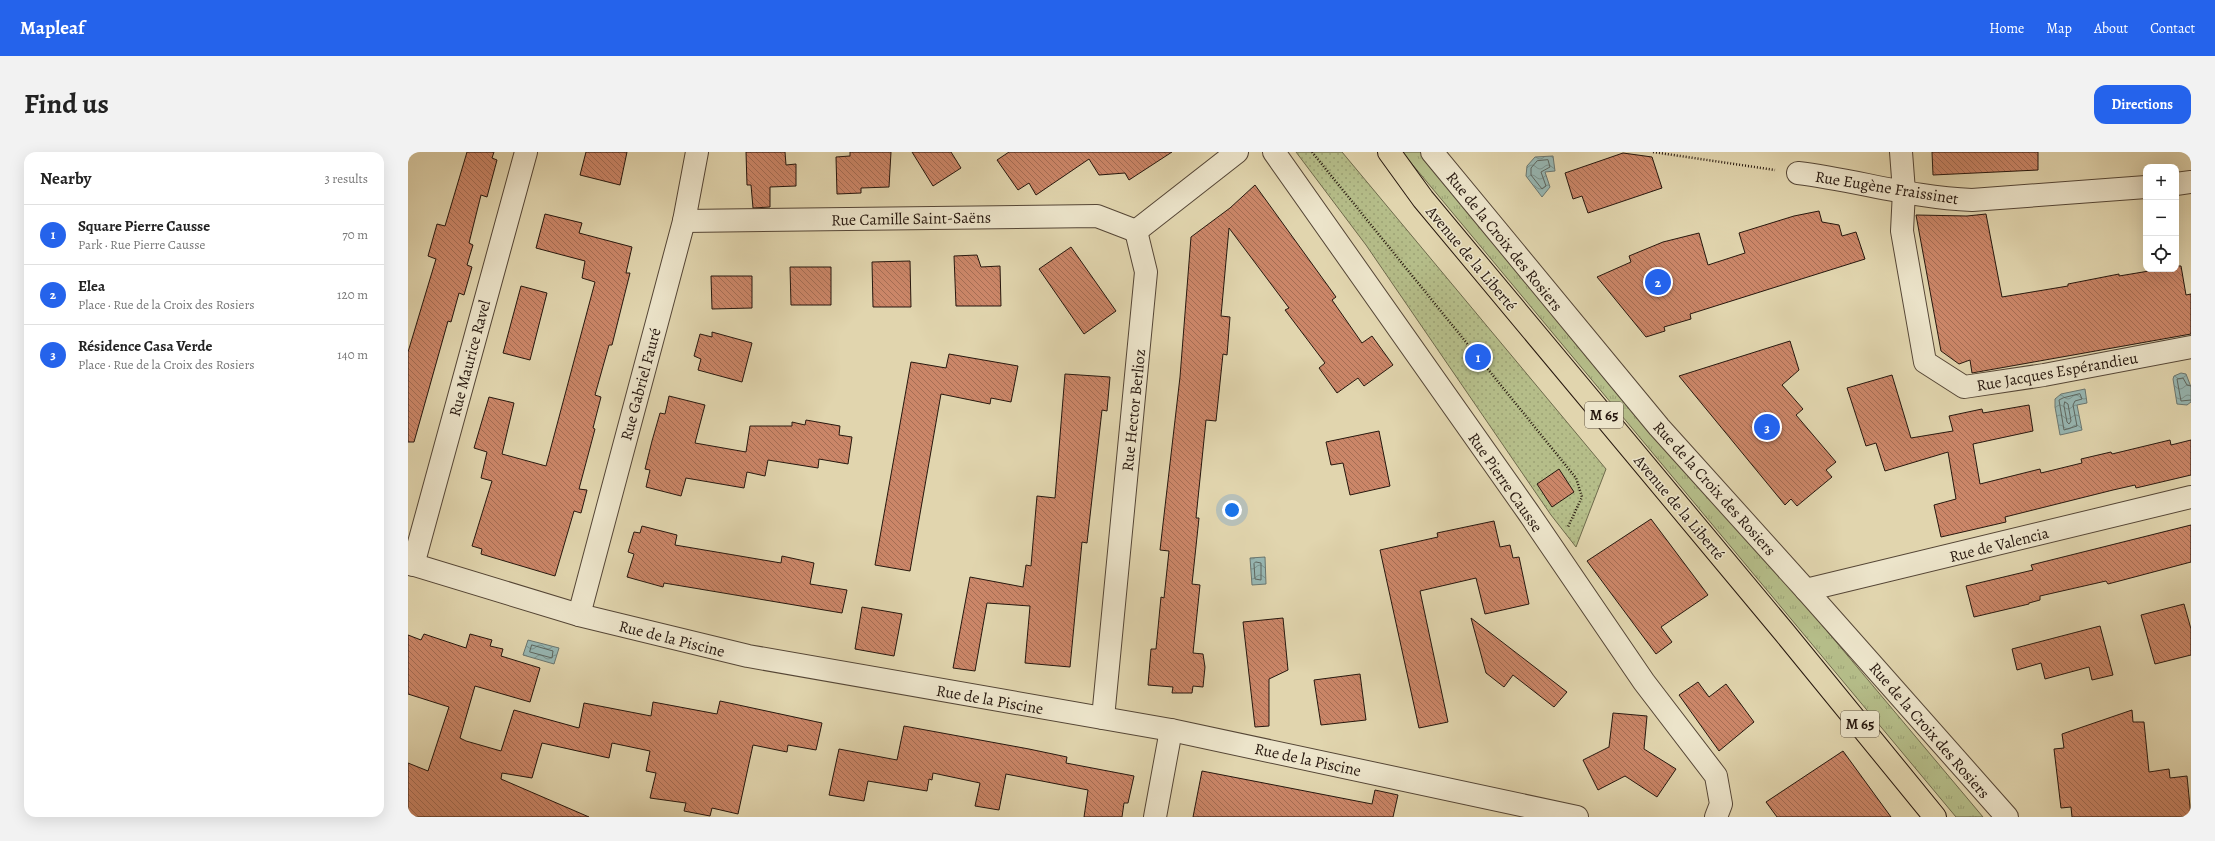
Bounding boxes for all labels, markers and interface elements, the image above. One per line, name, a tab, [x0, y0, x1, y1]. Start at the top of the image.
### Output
text: Mapleaf	[20, 15, 85, 41]
text: Home	[1989, 19, 2024, 38]
text: Map	[2046, 19, 2072, 38]
text: About	[2094, 19, 2128, 38]
text: Contact	[2150, 19, 2195, 38]
text: Find us	[24, 85, 109, 123]
button: Directions	[2094, 85, 2191, 124]
map controls	[2143, 164, 2179, 272]
button: +	[2143, 164, 2179, 200]
street label: Rue Eugène Fraissinet	[1814, 166, 1960, 210]
text: Nearby	[40, 167, 91, 190]
street label: Rue de la Croix des Rosiers	[1441, 167, 1568, 316]
text: 3 results	[324, 170, 368, 187]
button: −	[2143, 200, 2179, 236]
street label: Avenue de la Liberté	[1420, 201, 1522, 316]
street label: Rue Camille Saint-Saëns	[831, 207, 991, 231]
text: Square Pierre Causse	[78, 216, 210, 236]
text: 1	[51, 226, 55, 243]
text: 70 m	[342, 226, 368, 243]
text: Park · Rue Pierre Causse	[78, 236, 205, 253]
button: locate	[2143, 236, 2179, 272]
pin: 2	[1645, 267, 1671, 297]
text: Elea	[78, 276, 105, 296]
text: 2	[50, 286, 56, 303]
text: 120 m	[337, 286, 368, 303]
text: Place · Rue de la Croix des Rosiers	[78, 296, 255, 313]
street label: Rue Maurice Ravel	[444, 297, 496, 419]
street label: Rue Gabriel Fauré	[615, 325, 667, 443]
text: Résidence Casa Verde	[78, 336, 213, 356]
pin: 1	[1465, 342, 1491, 372]
text: 3	[50, 346, 56, 363]
text: 140 m	[337, 346, 368, 363]
street label: Rue Jacques Espérandieu	[1975, 347, 2140, 397]
street label: Rue Hector Berlioz	[1117, 348, 1151, 472]
text: Place · Rue de la Croix des Rosiers	[78, 356, 255, 373]
road number: M 65	[1585, 402, 1623, 428]
pin: 3	[1754, 412, 1780, 442]
street label: Rue de la Croix des Rosiers	[1648, 417, 1781, 561]
street label: Rue Pierre Causse	[1463, 428, 1548, 537]
street label: Avenue de la Liberté	[1628, 450, 1730, 565]
your location	[1222, 500, 1242, 520]
street label: Rue de Valencia	[1947, 522, 2052, 568]
street label: Rue de la Piscine	[616, 615, 727, 663]
street label: Rue de la Croix des Rosiers	[1864, 658, 1995, 804]
street label: Rue de la Piscine	[934, 680, 1045, 720]
road number: M 65	[1841, 711, 1879, 737]
street label: Rue de la Piscine	[1252, 738, 1363, 782]

